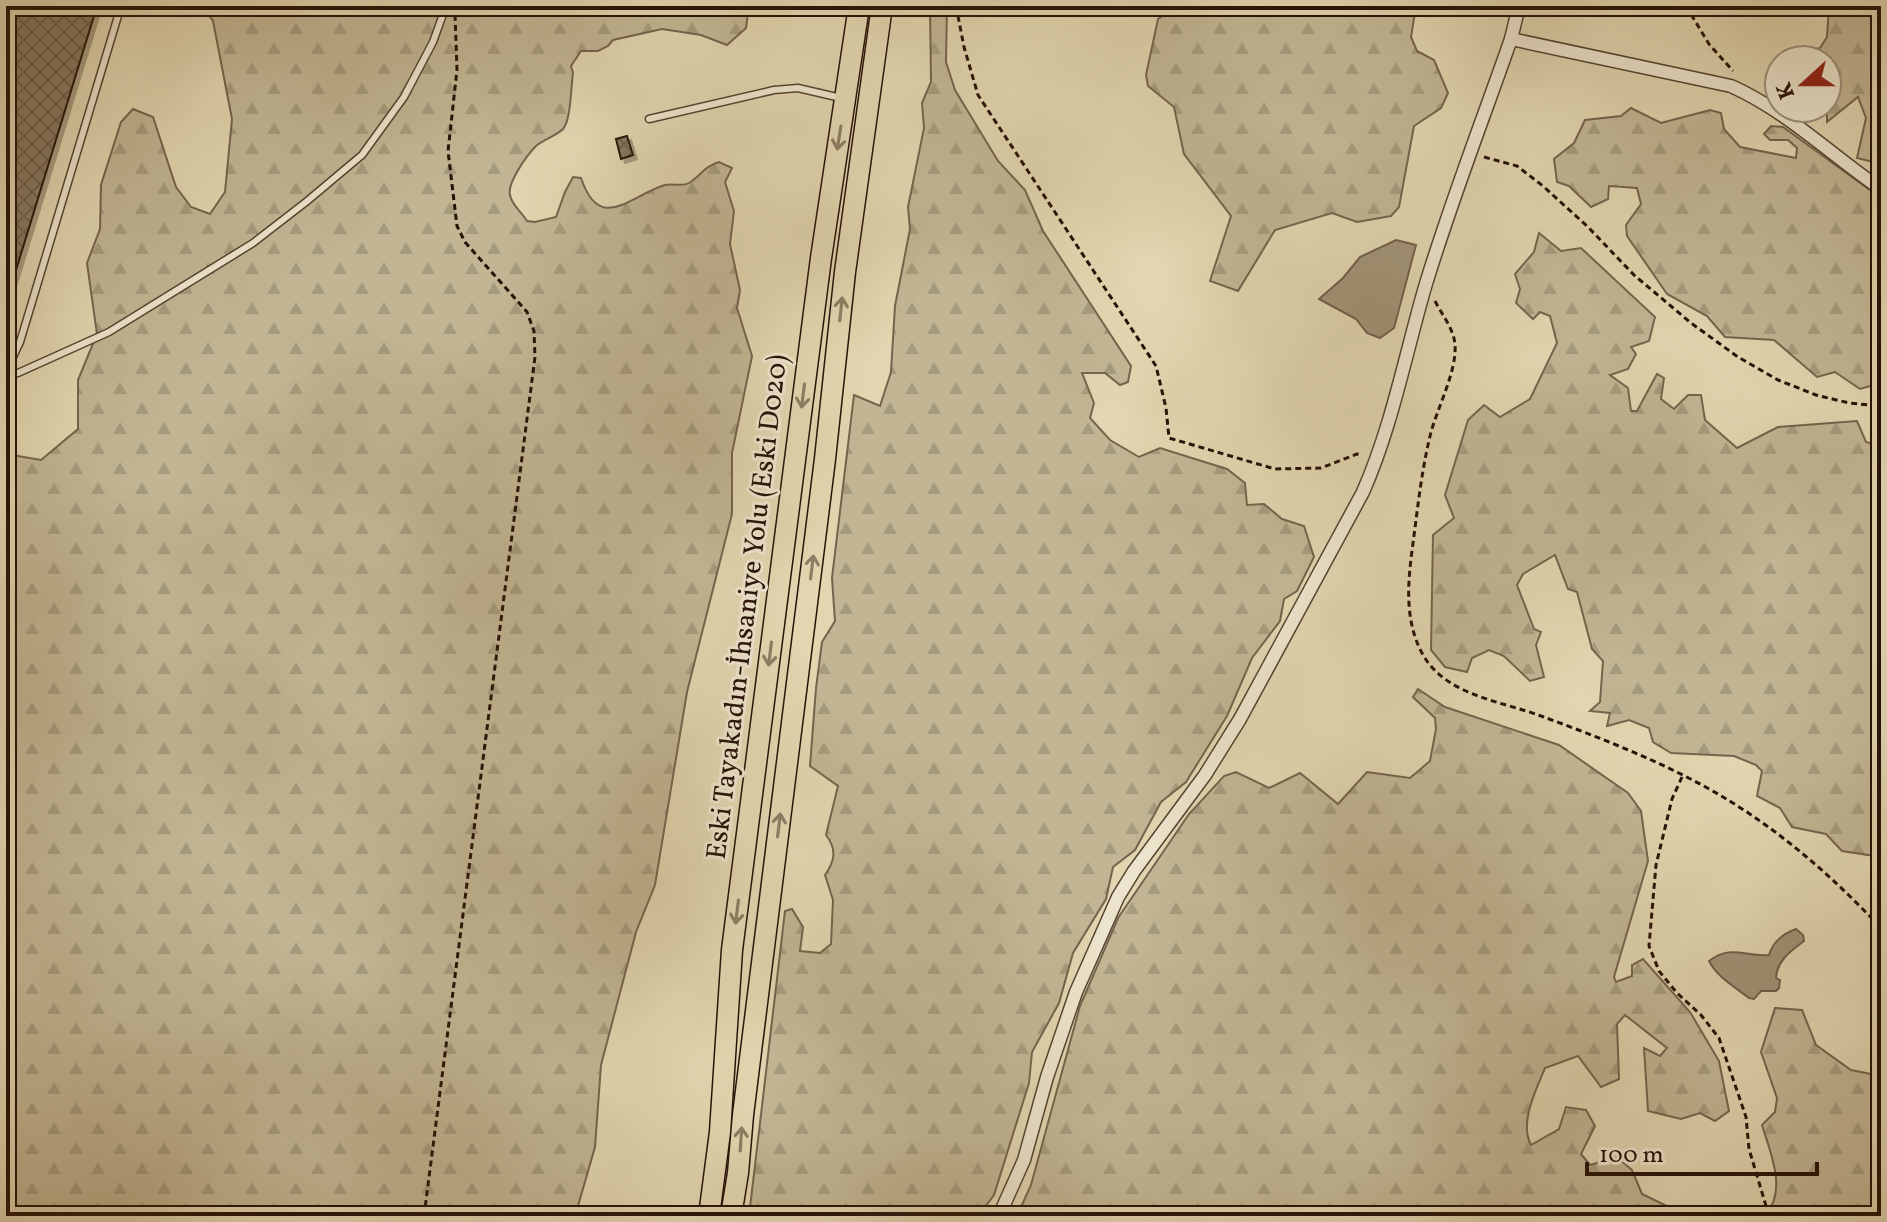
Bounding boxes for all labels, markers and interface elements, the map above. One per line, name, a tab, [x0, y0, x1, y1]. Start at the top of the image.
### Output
north arrow	[1763, 44, 1843, 124]
text: K	[1769, 77, 1804, 103]
one-way arrow	[831, 125, 846, 151]
one-way arrow	[833, 296, 848, 323]
street label: Eski Tayakadın-İhsaniye Yolu (Eski D020)	[698, 352, 798, 862]
one-way arrow	[795, 383, 810, 408]
one-way arrow	[805, 555, 820, 580]
one-way arrow	[762, 641, 777, 666]
one-way arrow	[772, 812, 787, 839]
one-way arrow	[729, 899, 744, 924]
one-way arrow	[734, 1126, 749, 1153]
scale bar	[1587, 1126, 1817, 1176]
text: 100 m	[1599, 1139, 1664, 1173]

